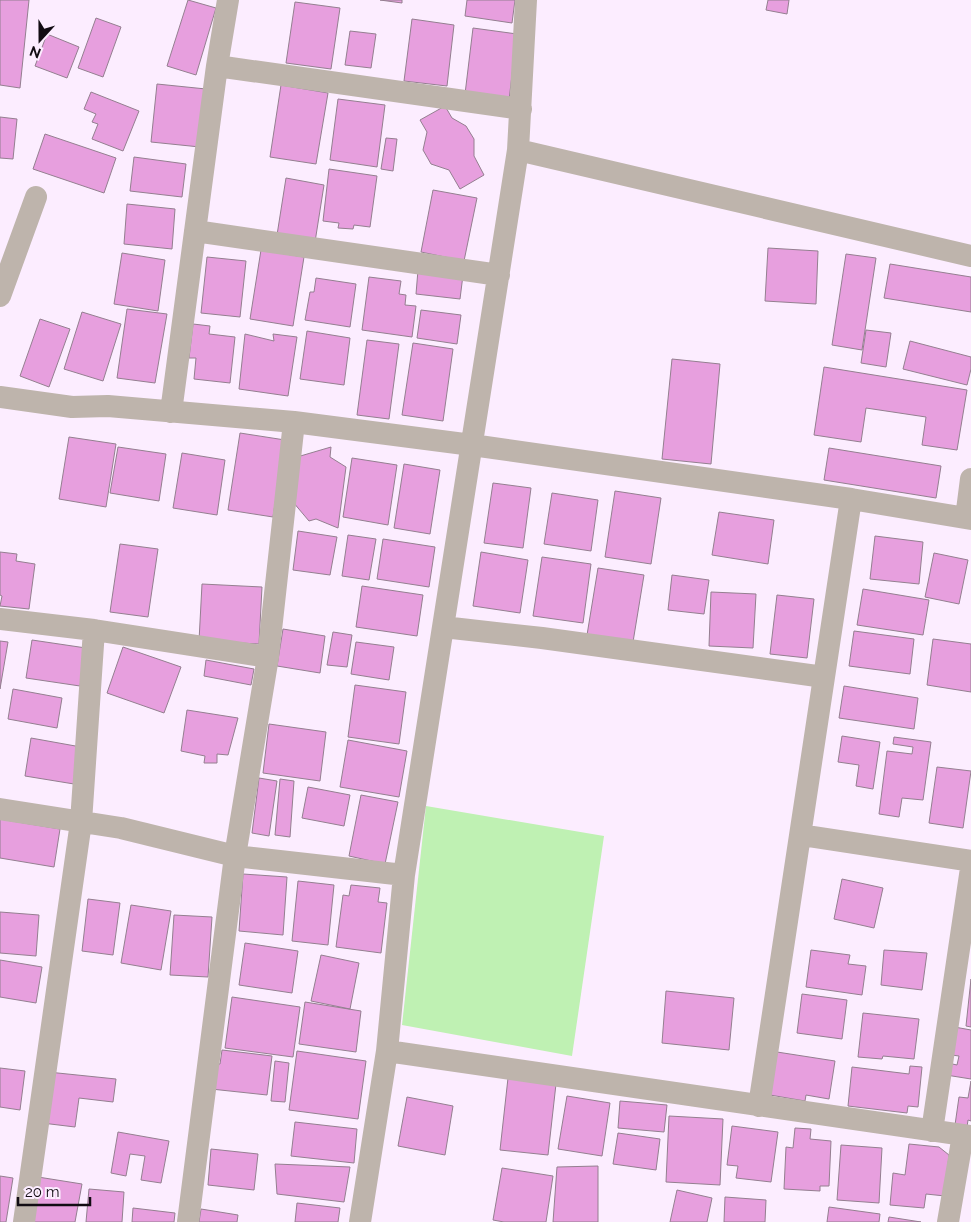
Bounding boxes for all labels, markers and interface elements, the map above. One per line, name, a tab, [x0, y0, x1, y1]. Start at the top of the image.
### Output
north arrow	[15, 15, 65, 65]
text: N	[27, 43, 43, 62]
scale bar	[18, 1174, 90, 1206]
text: 20 m	[25, 1183, 60, 1201]

